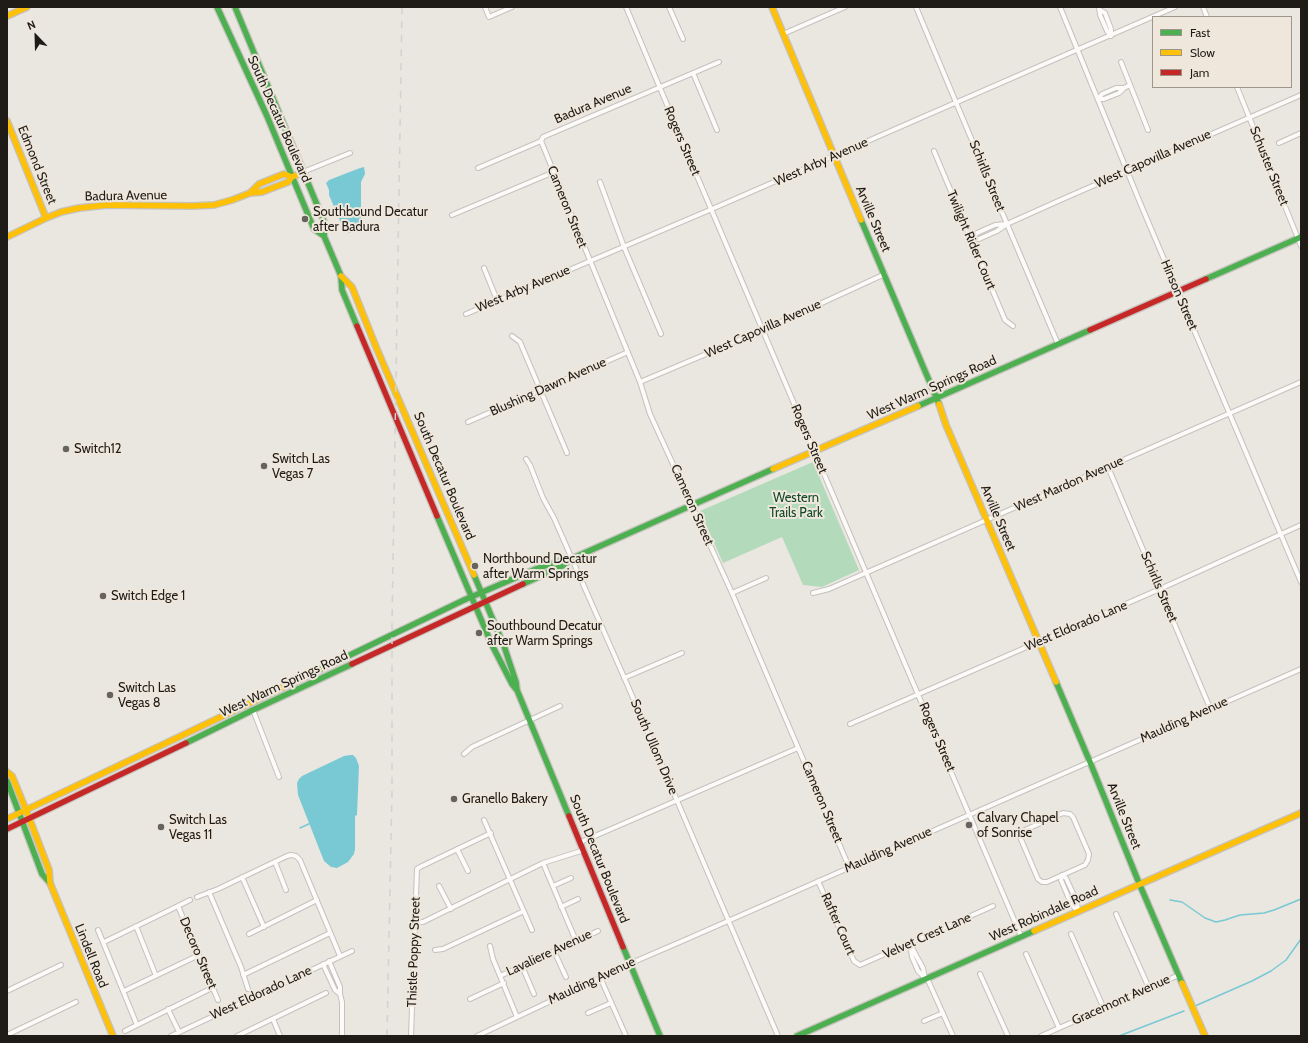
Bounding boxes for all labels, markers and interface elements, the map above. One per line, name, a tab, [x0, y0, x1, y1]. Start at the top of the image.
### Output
north arrow	[16, 16, 56, 56]
legend	[1152, 16, 1292, 88]
text: N	[25, 17, 38, 33]
text: Fast	[1190, 25, 1210, 40]
text: Slow	[1190, 45, 1215, 60]
street label: South Decatur Boulevard	[244, 53, 314, 185]
text: Jam	[1190, 65, 1209, 80]
street label: Badura Avenue	[552, 81, 634, 127]
street label: Rogers Street	[660, 104, 704, 178]
street label: Edmond Street	[14, 123, 60, 207]
street label: Schuster Street	[1246, 124, 1292, 208]
street label: West Capovilla Avenue	[1093, 126, 1213, 192]
street label: West Arby Avenue	[772, 134, 870, 190]
street label: Schirlls Street	[966, 138, 1008, 214]
street label: Cameron Street	[543, 164, 591, 250]
street label: Arville Street	[852, 184, 894, 254]
street label: Badura Avenue	[85, 187, 167, 205]
street label: Twilight Rider Court	[943, 188, 999, 292]
place label: Southbound Decatur after Badura	[313, 204, 428, 235]
marker: Southbound Decatur after Badura	[300, 214, 310, 224]
street label: Hinson Street	[1157, 257, 1201, 333]
street label: West Arby Avenue	[473, 262, 573, 316]
street label: West Capovilla Avenue	[703, 296, 823, 362]
street label: West Warm Springs Road	[865, 353, 999, 423]
street label: Blushing Dawn Avenue	[487, 354, 609, 420]
street label: Rogers Street	[787, 402, 831, 476]
street label: South Decatur Boulevard	[410, 410, 478, 542]
place label: Switch12	[74, 441, 122, 457]
marker: Switch12	[61, 444, 71, 454]
place label: Switch Las Vegas 7	[272, 451, 330, 482]
street label: West Mardon Avenue	[1012, 453, 1126, 515]
marker: Switch Las Vegas 7	[259, 461, 269, 471]
street label: Cameron Street	[667, 462, 717, 548]
street label: Arville Street	[977, 483, 1019, 553]
park label: Western Trails Park	[769, 490, 823, 521]
street label: Schirlls Street	[1137, 549, 1181, 625]
place label: Northbound Decatur after Warm Springs	[483, 551, 597, 582]
marker: Northbound Decatur after Warm Springs	[470, 561, 480, 571]
place label: Switch Edge 1	[111, 588, 185, 604]
marker: Switch Edge 1	[98, 591, 108, 601]
street label: West Eldorado Lane	[1022, 597, 1130, 655]
place label: Southbound Decatur after Warm Springs	[487, 618, 602, 649]
marker: Southbound Decatur after Warm Springs	[474, 628, 484, 638]
street label: West Warm Springs Road	[218, 647, 350, 721]
place label: Switch Las Vegas 8	[118, 680, 176, 711]
marker: Switch Las Vegas 8	[105, 690, 115, 700]
street label: Maulding Avenue	[1138, 694, 1230, 746]
street label: South Ullom Drive	[627, 697, 681, 797]
street label: Rogers Street	[915, 700, 959, 774]
street label: Cameron Street	[798, 759, 846, 845]
street label: Arville Street	[1104, 780, 1144, 852]
place label: Granello Bakery	[462, 791, 548, 807]
street label: South Decatur Boulevard	[566, 792, 632, 926]
marker: Granello Bakery	[449, 794, 459, 804]
place label: Calvary Chapel of Sonrise	[977, 810, 1059, 841]
place label: Switch Las Vegas 11	[169, 812, 227, 843]
marker: Calvary Chapel of Sonrise	[964, 820, 974, 830]
marker: Switch Las Vegas 11	[156, 822, 166, 832]
street label: Maulding Avenue	[842, 824, 934, 876]
street label: West Robindale Road	[987, 883, 1101, 945]
street label: Rafter Court	[817, 890, 859, 958]
street label: Thistle Poppy Street	[404, 896, 424, 1008]
street label: Velvet Crest Lane	[880, 910, 974, 962]
street label: Decoro Street	[176, 915, 220, 991]
street label: Lindell Road	[71, 922, 111, 990]
street label: Lavaliere Avenue	[504, 926, 594, 980]
street label: Maulding Avenue	[546, 954, 638, 1008]
street label: West Eldorado Lane	[208, 963, 314, 1023]
street label: Gracemont Avenue	[1070, 971, 1172, 1029]

